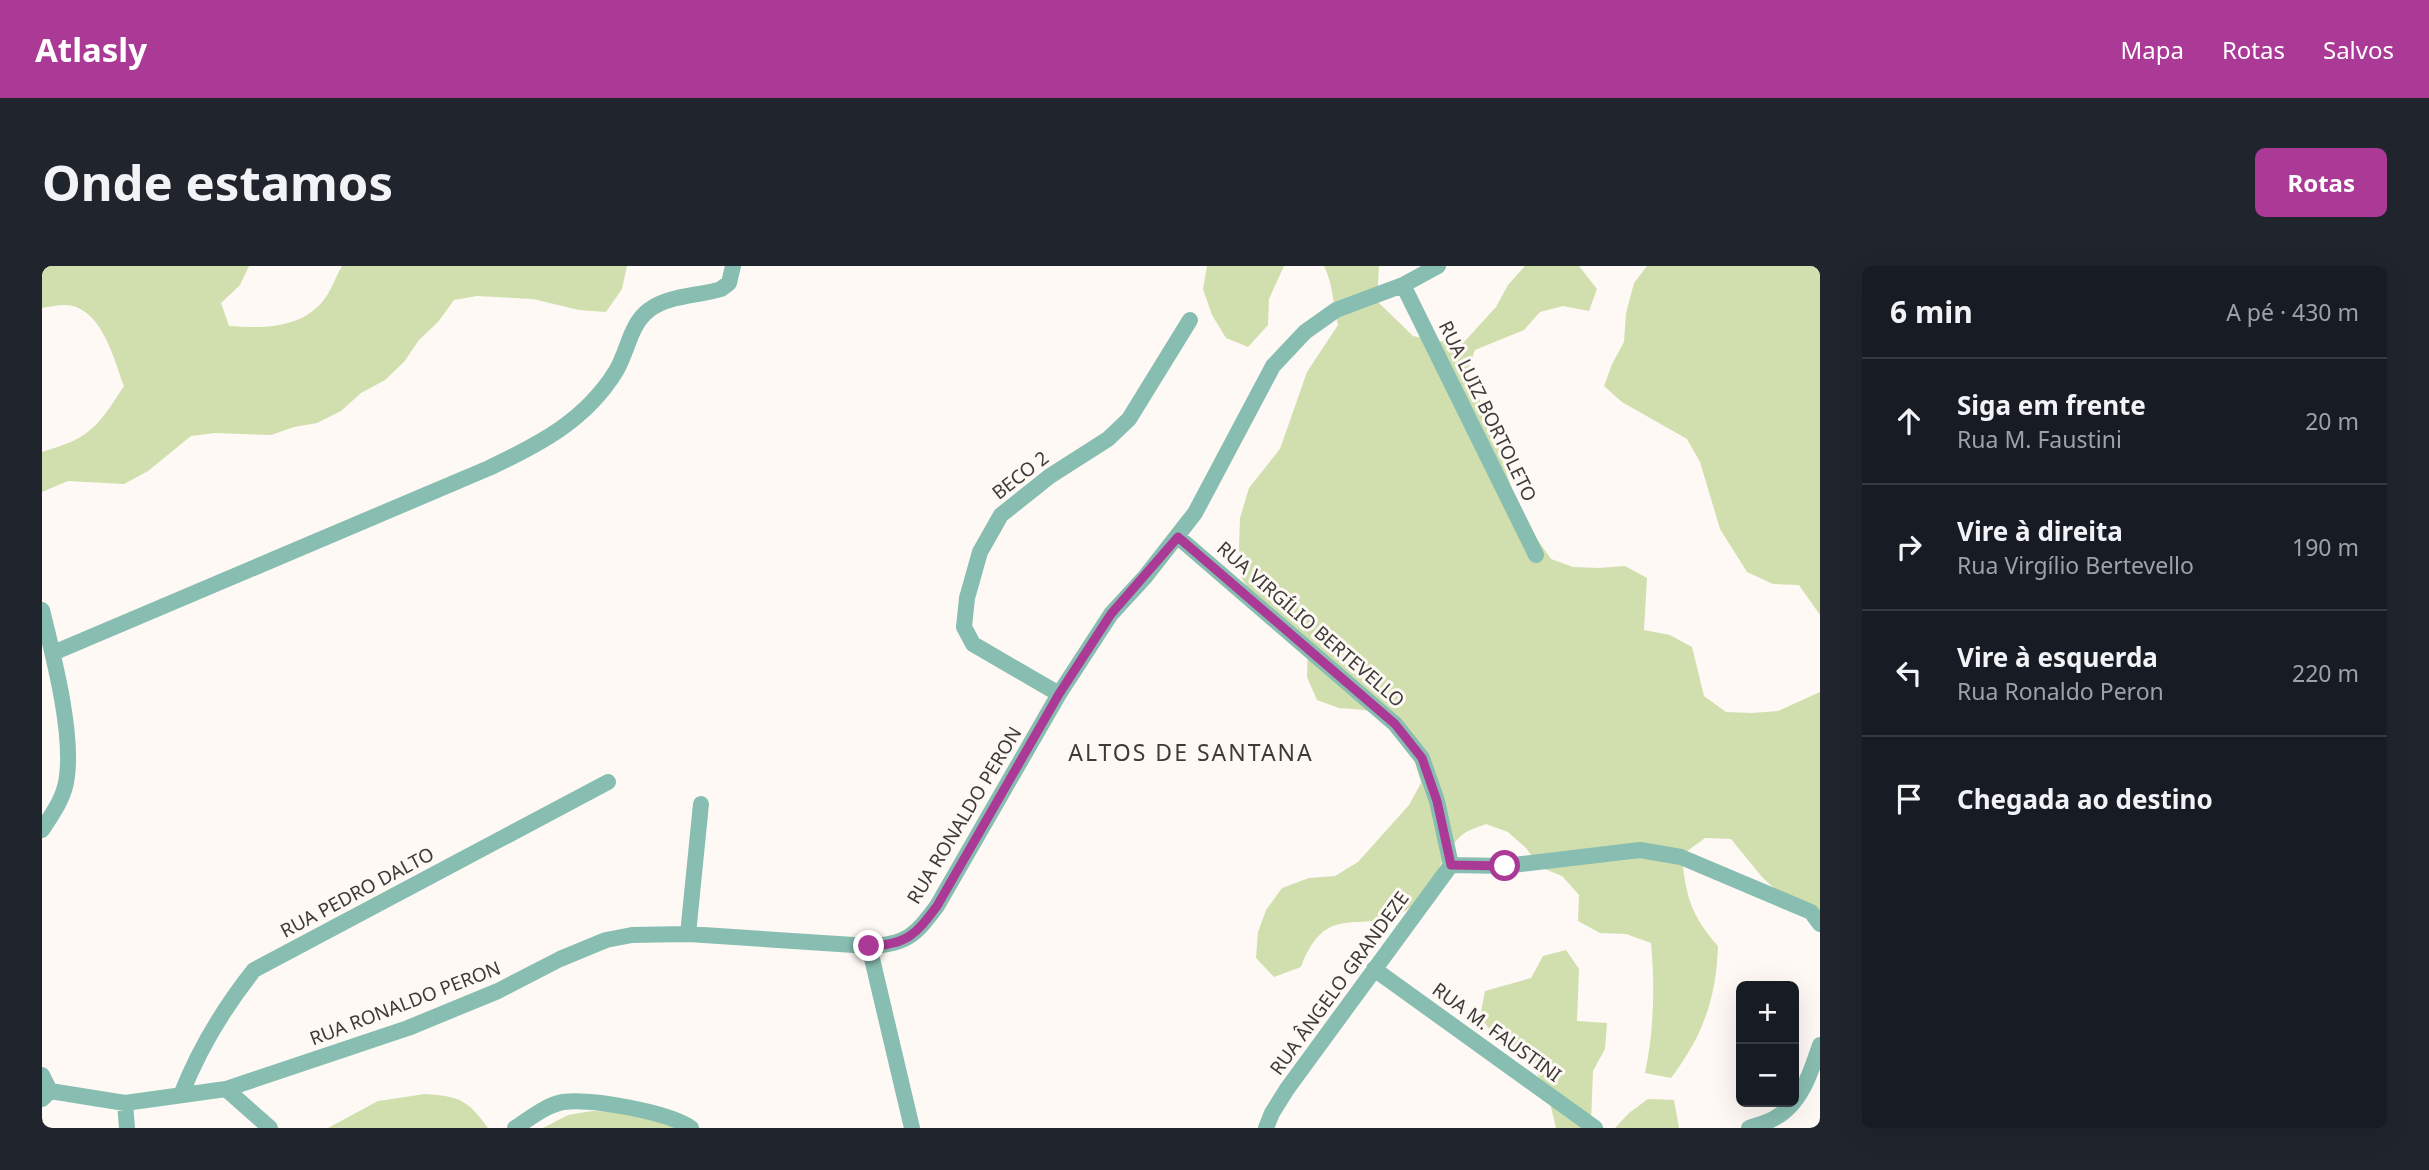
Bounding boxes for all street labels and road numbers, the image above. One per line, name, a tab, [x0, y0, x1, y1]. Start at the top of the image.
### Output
street label: RUA LUIZ BORTOLETO	[1433, 316, 1543, 506]
street label: BECO 2	[986, 445, 1054, 505]
street label: RUA VIRGÍLIO BERTEVELLO	[1212, 535, 1410, 713]
street label: RUA RONALDO PERON	[901, 721, 1027, 909]
street label: RUA PEDRO DALTO	[276, 841, 438, 943]
street label: RUA ÂNGELO GRANDEZE	[1264, 886, 1414, 1080]
street label: RUA RONALDO PERON	[306, 955, 504, 1051]
street label: RUA M. FAUSTINI	[1427, 976, 1567, 1088]

